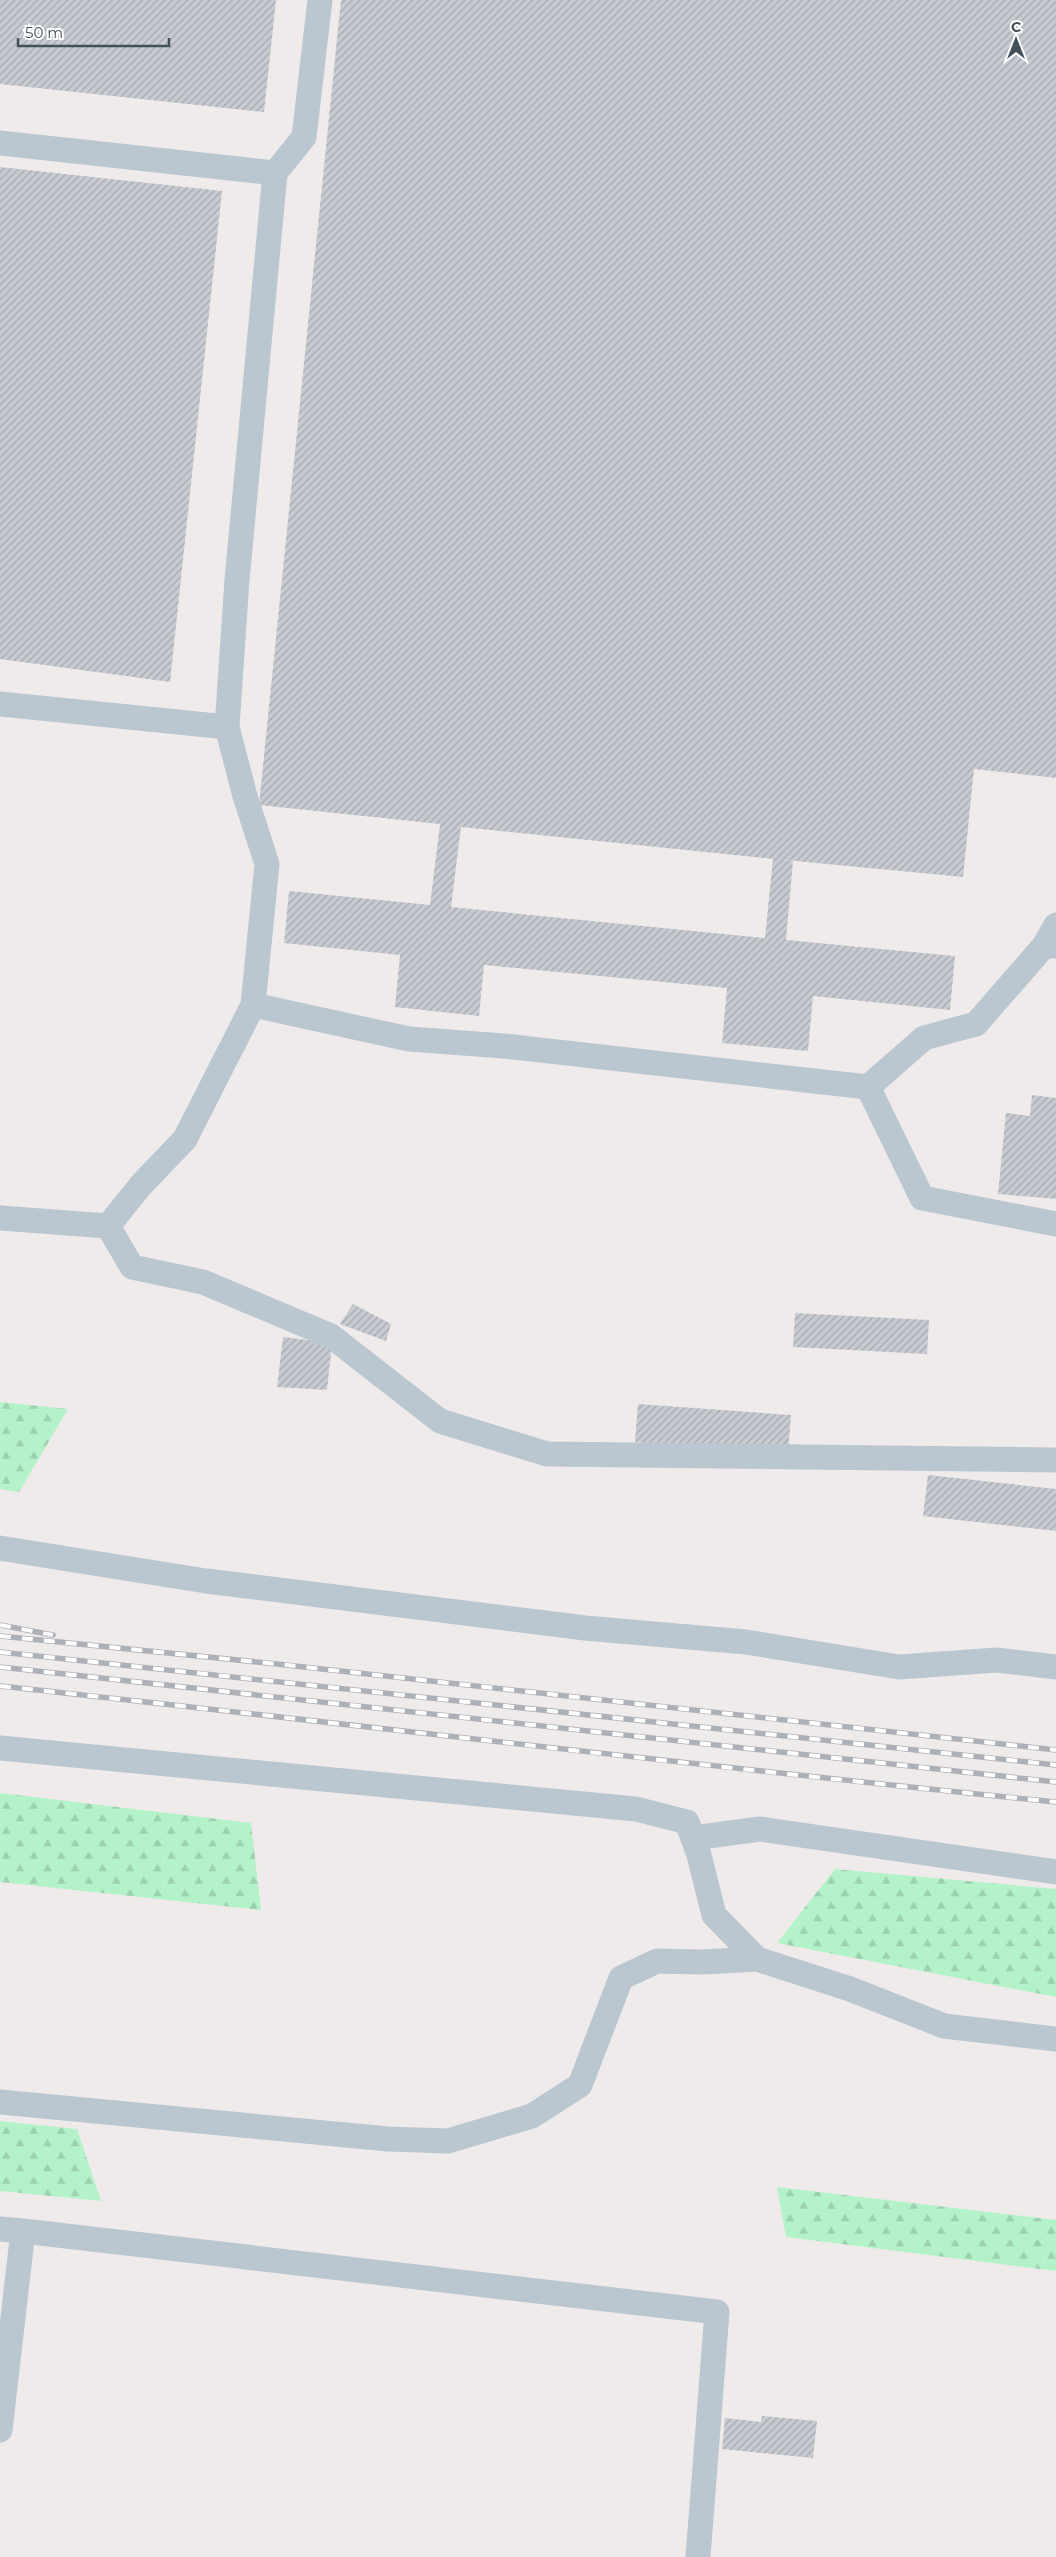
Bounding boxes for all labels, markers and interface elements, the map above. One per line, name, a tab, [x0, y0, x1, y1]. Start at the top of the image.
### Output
scale bar	[18, 15, 169, 47]
north arrow	[991, 15, 1041, 65]
text: С	[1011, 18, 1021, 36]
text: 50 m	[25, 23, 63, 42]

